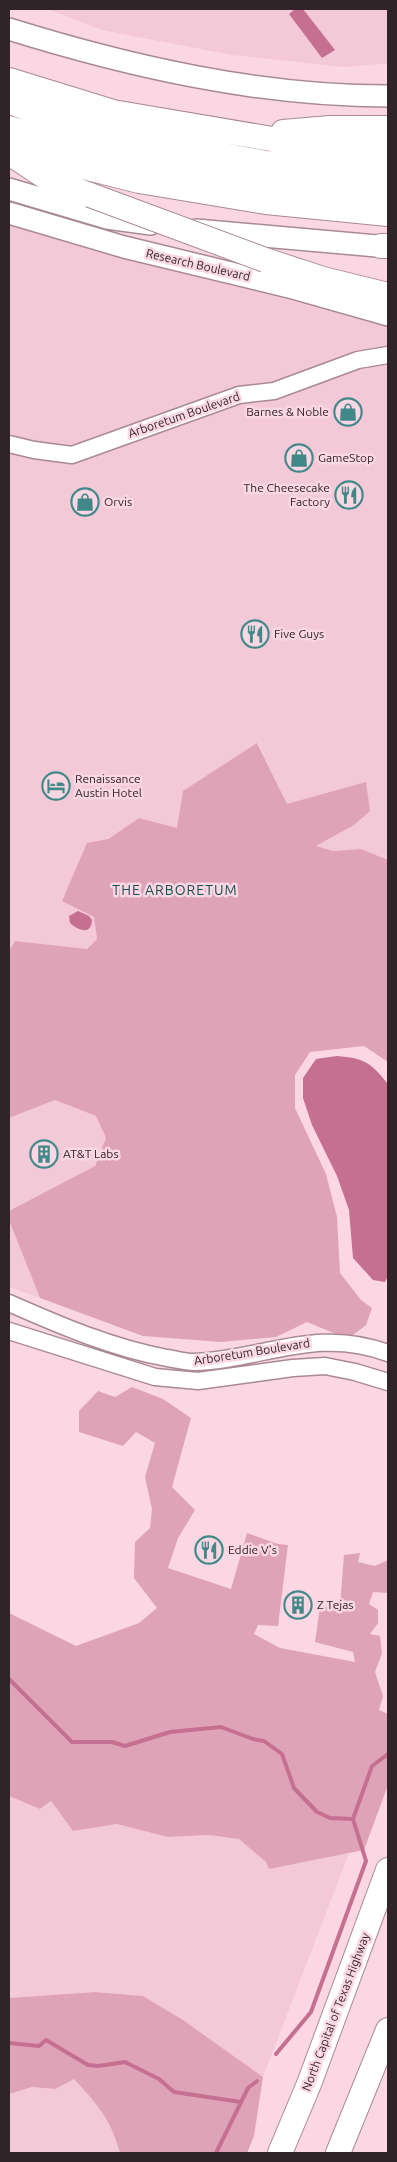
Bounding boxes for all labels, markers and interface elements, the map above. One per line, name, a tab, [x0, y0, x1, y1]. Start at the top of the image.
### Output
street label: Research Boulevard	[145, 246, 252, 283]
street label: Arboretum Boulevard	[126, 389, 241, 440]
shop icon: Barnes & Noble	[333, 397, 363, 427]
place label: Barnes & Noble	[246, 405, 329, 418]
shop icon: GameStop	[284, 443, 314, 473]
place label: GameStop	[318, 451, 374, 464]
restaurant icon: The Cheesecake Factory	[334, 480, 364, 510]
place label: The Cheesecake Factory	[244, 481, 330, 508]
shop icon: Orvis	[70, 487, 100, 517]
place label: Orvis	[104, 495, 132, 508]
restaurant icon: Five Guys	[240, 619, 270, 649]
place label: Five Guys	[274, 627, 324, 640]
hotel icon: Renaissance Austin Hotel	[41, 771, 71, 801]
place label: Renaissance Austin Hotel	[75, 772, 142, 799]
district label: THE ARBORETUM	[112, 882, 238, 898]
building icon: AT&T Labs	[29, 1139, 59, 1169]
place label: AT&T Labs	[63, 1147, 119, 1160]
street label: Arboretum Boulevard	[193, 1336, 311, 1367]
restaurant icon: Eddie V's	[194, 1535, 224, 1565]
place label: Eddie V's	[228, 1543, 277, 1556]
building icon: Z Tejas	[283, 1590, 313, 1620]
place label: Z Tejas	[317, 1598, 354, 1611]
street label: North Capital of Texas Highway	[299, 1931, 372, 2093]

